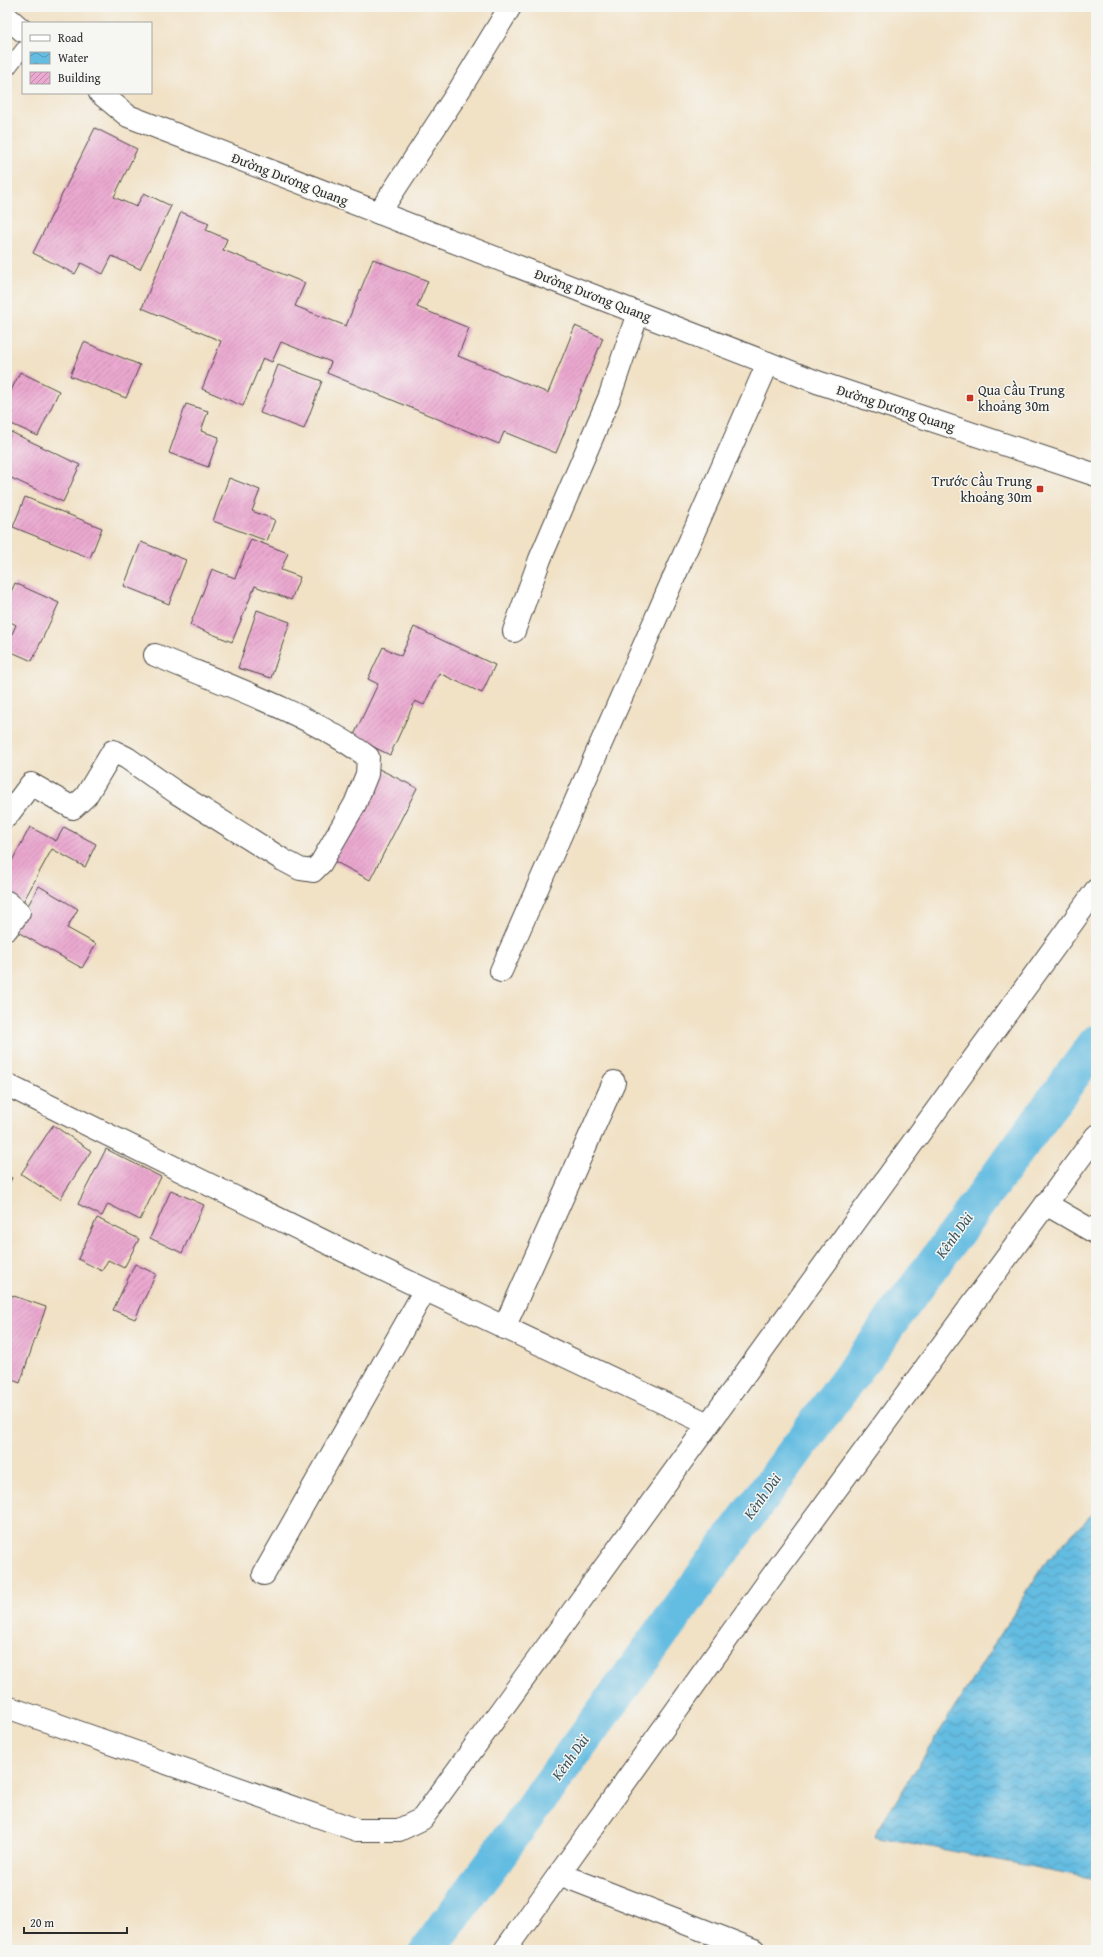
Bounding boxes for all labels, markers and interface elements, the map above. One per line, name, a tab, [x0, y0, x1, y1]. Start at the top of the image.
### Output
legend	[22, 22, 152, 94]
text: Road	[58, 29, 84, 46]
text: Water	[58, 49, 88, 66]
text: Building	[58, 69, 101, 86]
street label: Đường Dương Quang	[229, 148, 351, 210]
street label: Đường Dương Quang	[532, 264, 654, 326]
street label: Đường Dương Quang	[834, 379, 958, 437]
place label: Qua Cầu Trung khoảng 30m	[978, 380, 1065, 416]
marker: Qua Cầu Trung khoảng 30m	[965, 393, 975, 403]
place label: Trước Cầu Trung khoảng 30m	[932, 471, 1033, 507]
marker: Trước Cầu Trung khoảng 30m	[1035, 484, 1045, 494]
water label: Kênh Dài	[930, 1208, 978, 1263]
water label: Kênh Dài	[738, 1469, 786, 1524]
water label: Kênh Dài	[546, 1730, 594, 1785]
scale bar	[24, 1909, 127, 1935]
text: 20 m	[30, 1914, 54, 1931]

